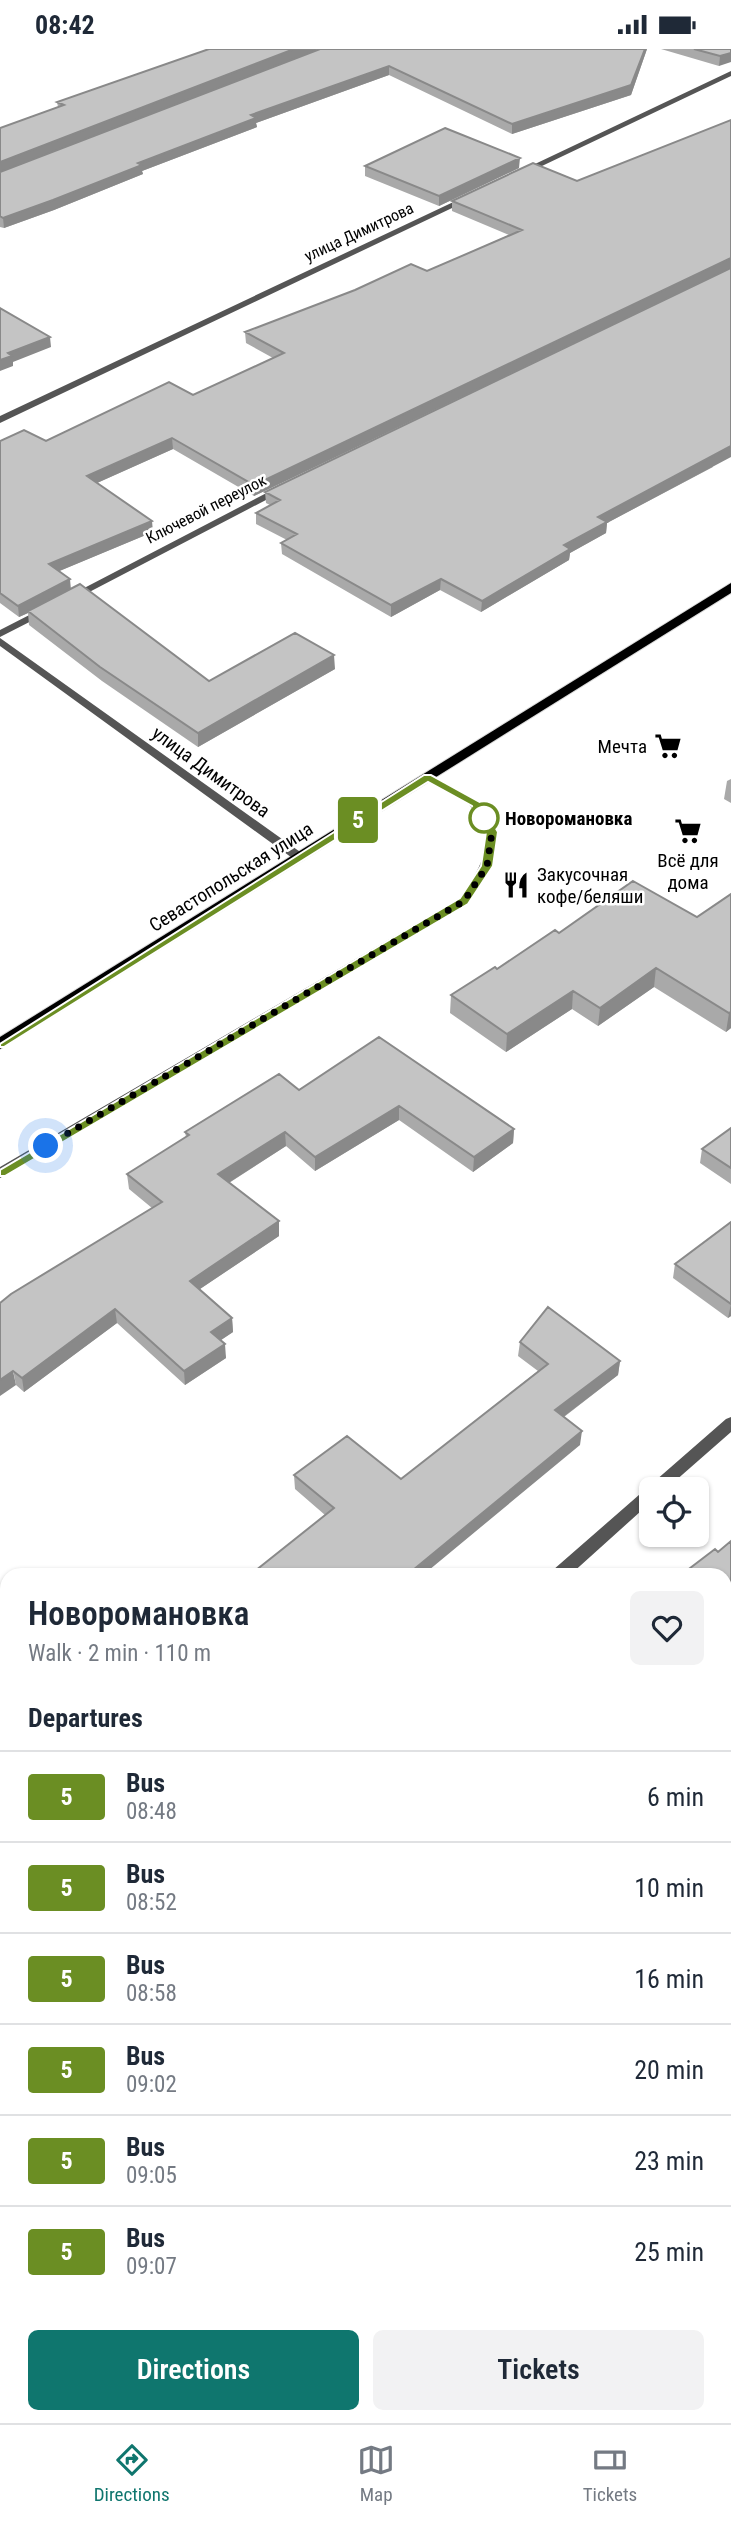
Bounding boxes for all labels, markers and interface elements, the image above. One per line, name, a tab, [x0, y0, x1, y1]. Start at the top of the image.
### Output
text: 08:42	[35, 10, 95, 40]
street label: улица Димитрова	[301, 198, 417, 266]
street label: Ключевой переулок	[143, 470, 270, 548]
street label: улица Димитрова	[148, 722, 274, 822]
supermarket icon: Мечта	[653, 731, 683, 761]
place label: Мечта	[598, 735, 647, 758]
line badge: 5	[335, 797, 381, 843]
marker: Новоромановка	[469, 803, 499, 833]
text: 5	[352, 806, 364, 834]
place label: Новоромановка	[505, 807, 632, 830]
supermarket icon: Всё для дома	[673, 816, 703, 846]
street label: Севастопольская улица	[145, 817, 317, 937]
place label: Всё для дома	[657, 849, 719, 894]
place label: Закусочная кофе/беляши	[537, 863, 643, 908]
restaurant icon: Закусочная кофе/беляши	[501, 870, 531, 900]
your location	[28, 1128, 63, 1163]
map controls	[639, 1477, 709, 1547]
button: locate	[639, 1477, 709, 1547]
button: heart	[630, 1591, 704, 1665]
text: Новоромановка	[28, 1594, 249, 1633]
text: Walk · 2 min · 110 m	[28, 1640, 211, 1667]
text: Departures	[28, 1703, 143, 1733]
text: Bus	[126, 1768, 165, 1798]
text: 6 min	[647, 1782, 704, 1812]
text: 5	[60, 1783, 73, 1811]
text: 08:48	[126, 1798, 177, 1825]
text: Bus	[126, 1859, 165, 1889]
text: 10 min	[634, 1873, 704, 1903]
text: 5	[60, 1874, 73, 1902]
text: 08:52	[126, 1889, 177, 1916]
text: Bus	[126, 1950, 165, 1980]
text: 16 min	[634, 1964, 704, 1994]
text: 5	[60, 1965, 73, 1993]
text: 08:58	[126, 1980, 177, 2007]
text: Bus	[126, 2041, 165, 2071]
text: 20 min	[634, 2055, 704, 2085]
text: 5	[60, 2056, 73, 2084]
text: 09:02	[126, 2071, 177, 2098]
text: Bus	[126, 2132, 165, 2162]
text: 23 min	[634, 2146, 704, 2176]
text: 5	[60, 2147, 73, 2175]
text: 09:05	[126, 2162, 177, 2189]
text: Bus	[126, 2223, 165, 2253]
text: 25 min	[634, 2237, 704, 2267]
text: 5	[60, 2238, 73, 2266]
text: 09:07	[126, 2253, 177, 2280]
button: Directions	[28, 2330, 359, 2410]
button: Tickets	[373, 2330, 704, 2410]
tab: Directions	[94, 2441, 170, 2506]
tab: Map	[357, 2441, 395, 2506]
tab: Tickets	[583, 2441, 637, 2506]

